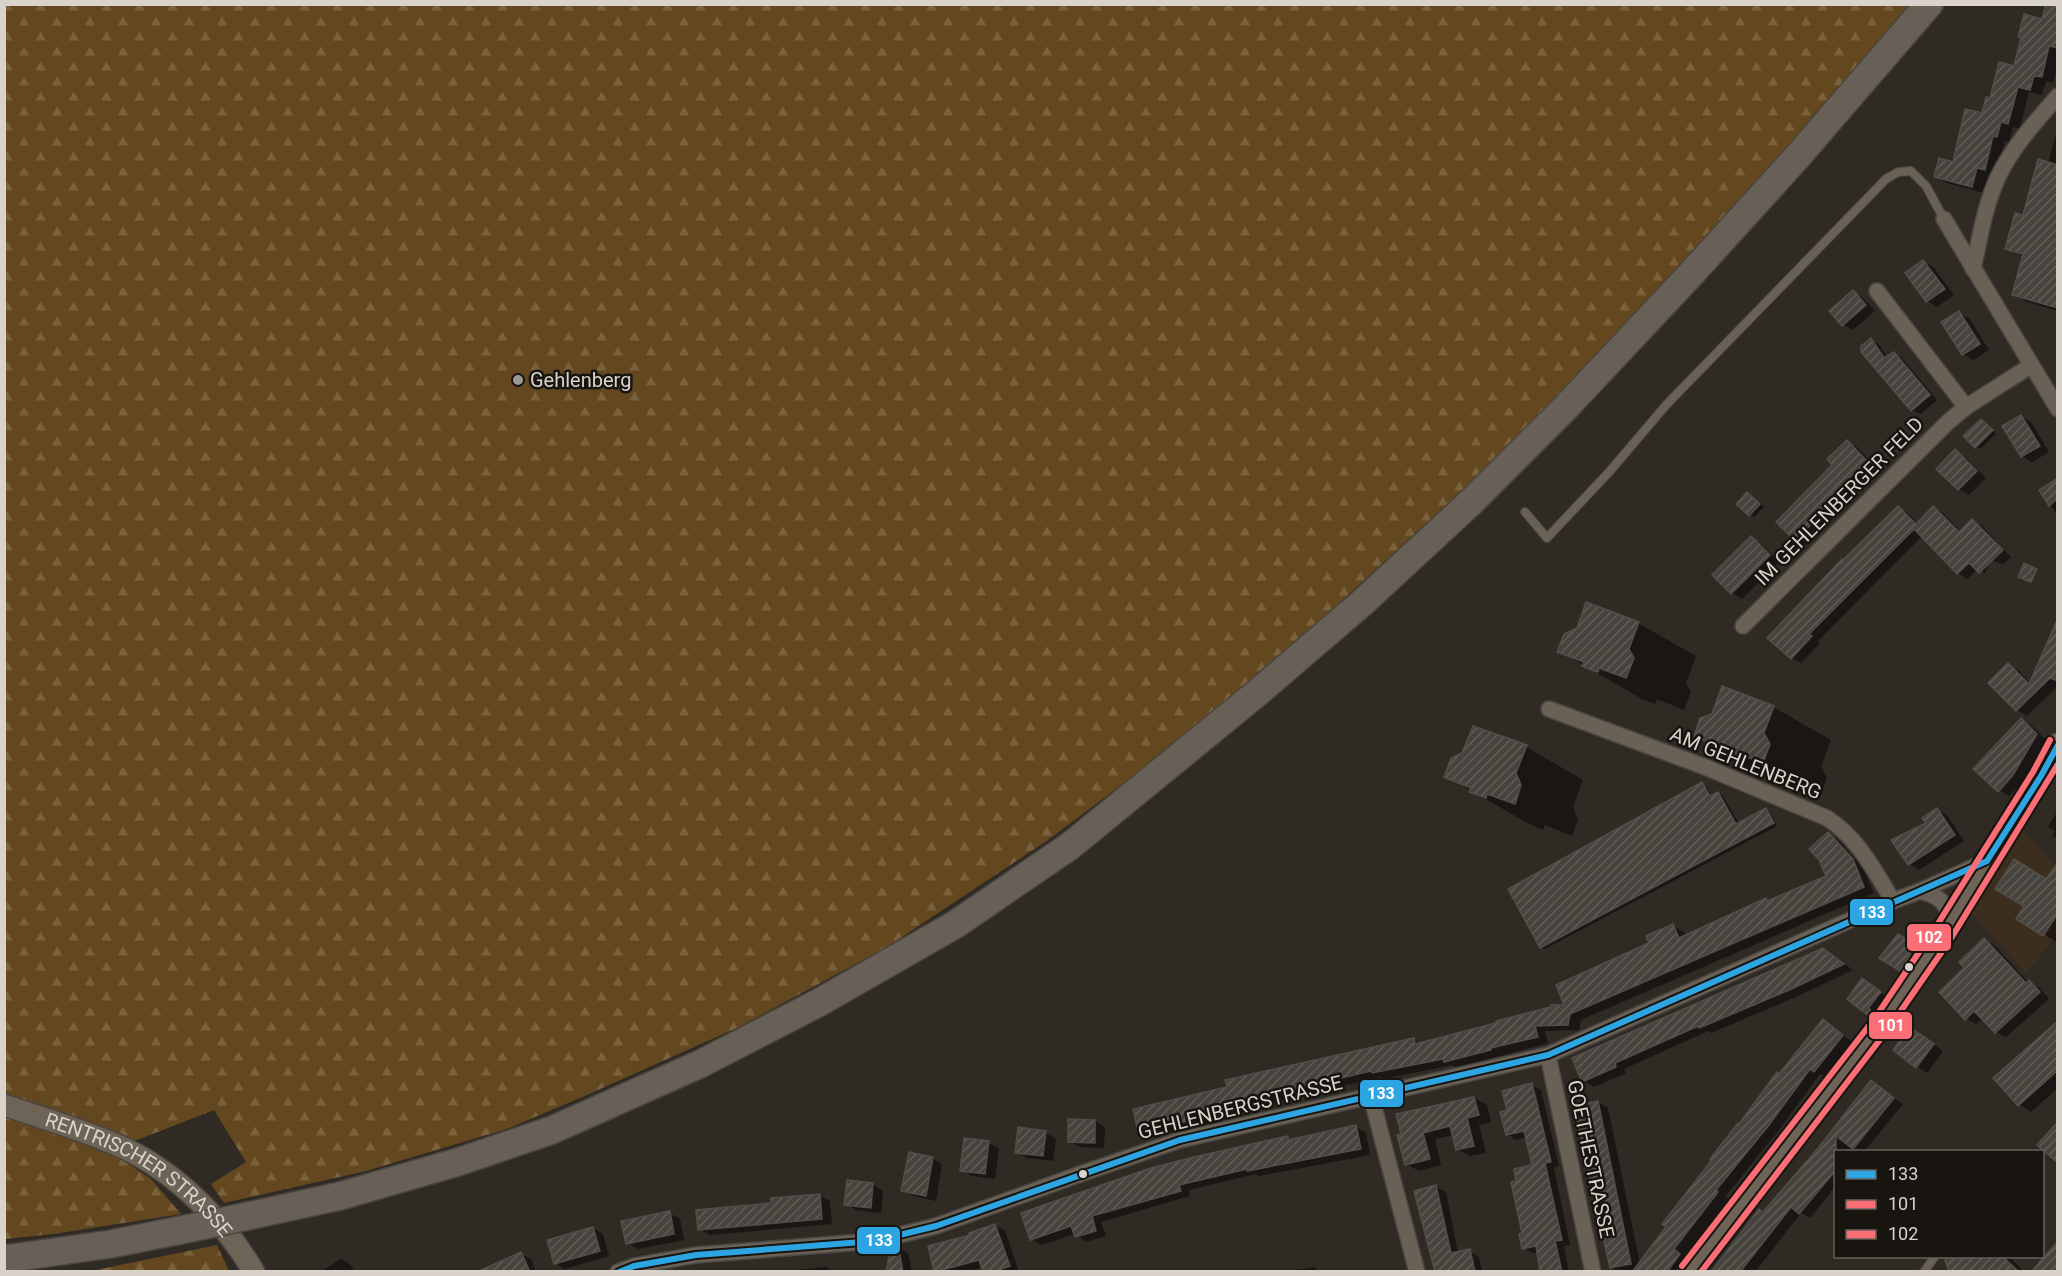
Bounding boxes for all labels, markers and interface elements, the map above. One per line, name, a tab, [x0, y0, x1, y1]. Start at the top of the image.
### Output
place label: Gehlenberg	[530, 368, 631, 392]
marker: Gehlenberg	[511, 373, 525, 387]
street label: IM GEHLENBERGER FELD	[1750, 412, 1928, 590]
street label: AM GEHLENBERG	[1667, 722, 1825, 804]
line badge: 133	[1849, 898, 1894, 926]
text: 133	[1858, 903, 1886, 922]
line badge: 102	[1906, 923, 1952, 952]
text: 102	[1915, 928, 1943, 947]
unlabelled marker	[1903, 961, 1915, 973]
line badge: 101	[1868, 1011, 1913, 1040]
text: 101	[1877, 1016, 1905, 1035]
street label: GEHLENBERGSTRASSE	[1135, 1070, 1345, 1144]
street label: GOETHESTRASSE	[1563, 1078, 1619, 1240]
line badge: 133	[1359, 1079, 1404, 1108]
text: 133	[1367, 1084, 1395, 1103]
street label: RENTRISCHER STRASSE	[42, 1107, 238, 1242]
legend	[1834, 1150, 2044, 1258]
text: 133	[1888, 1163, 1918, 1184]
unlabelled marker	[1077, 1168, 1089, 1180]
text: 101	[1888, 1193, 1918, 1214]
text: 102	[1888, 1223, 1918, 1244]
line badge: 133	[856, 1226, 901, 1255]
text: 133	[865, 1231, 893, 1250]

